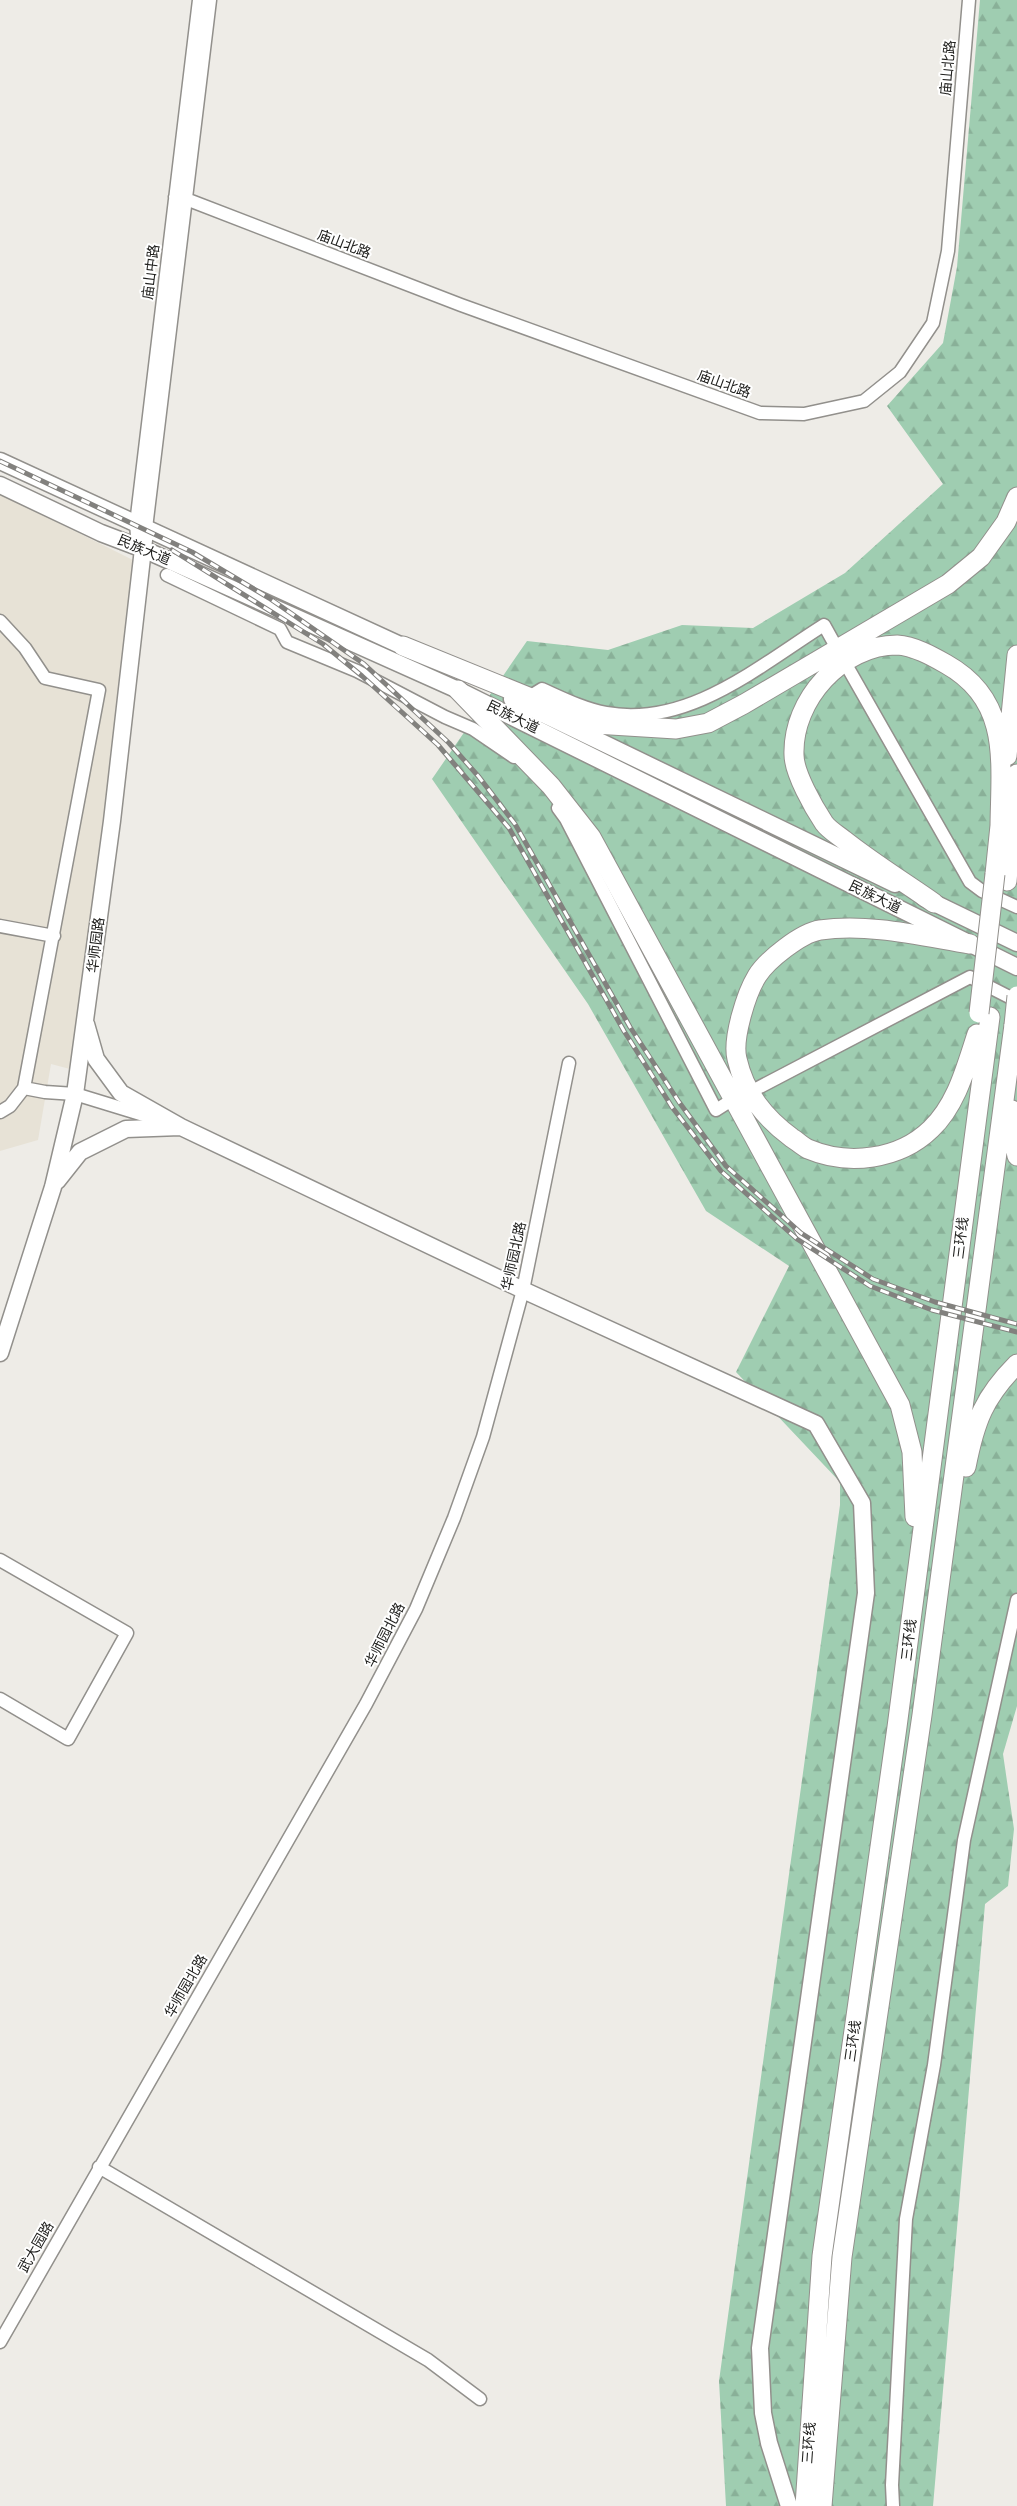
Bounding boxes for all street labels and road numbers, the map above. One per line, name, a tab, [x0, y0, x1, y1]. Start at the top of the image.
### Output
street label: 庙山北路	[937, 39, 959, 97]
street label: 庙山北路	[315, 226, 373, 262]
street label: 庙山中路	[139, 243, 163, 301]
street label: 庙山北路	[695, 366, 753, 402]
street label: 民族大道	[115, 531, 173, 569]
street label: 民族大道	[484, 697, 542, 737]
street label: 民族大道	[846, 877, 904, 917]
street label: 华师园路	[84, 916, 108, 974]
street label: 三环线	[950, 1216, 972, 1260]
street label: 华师园北路	[498, 1220, 530, 1292]
street label: 华师园北路	[362, 1600, 408, 1670]
street label: 三环线	[898, 1618, 920, 1662]
street label: 华师园北路	[161, 1951, 211, 2021]
street label: 三环线	[842, 2019, 864, 2063]
street label: 武大园路	[15, 2219, 57, 2275]
street label: 三环线	[799, 2421, 819, 2465]

